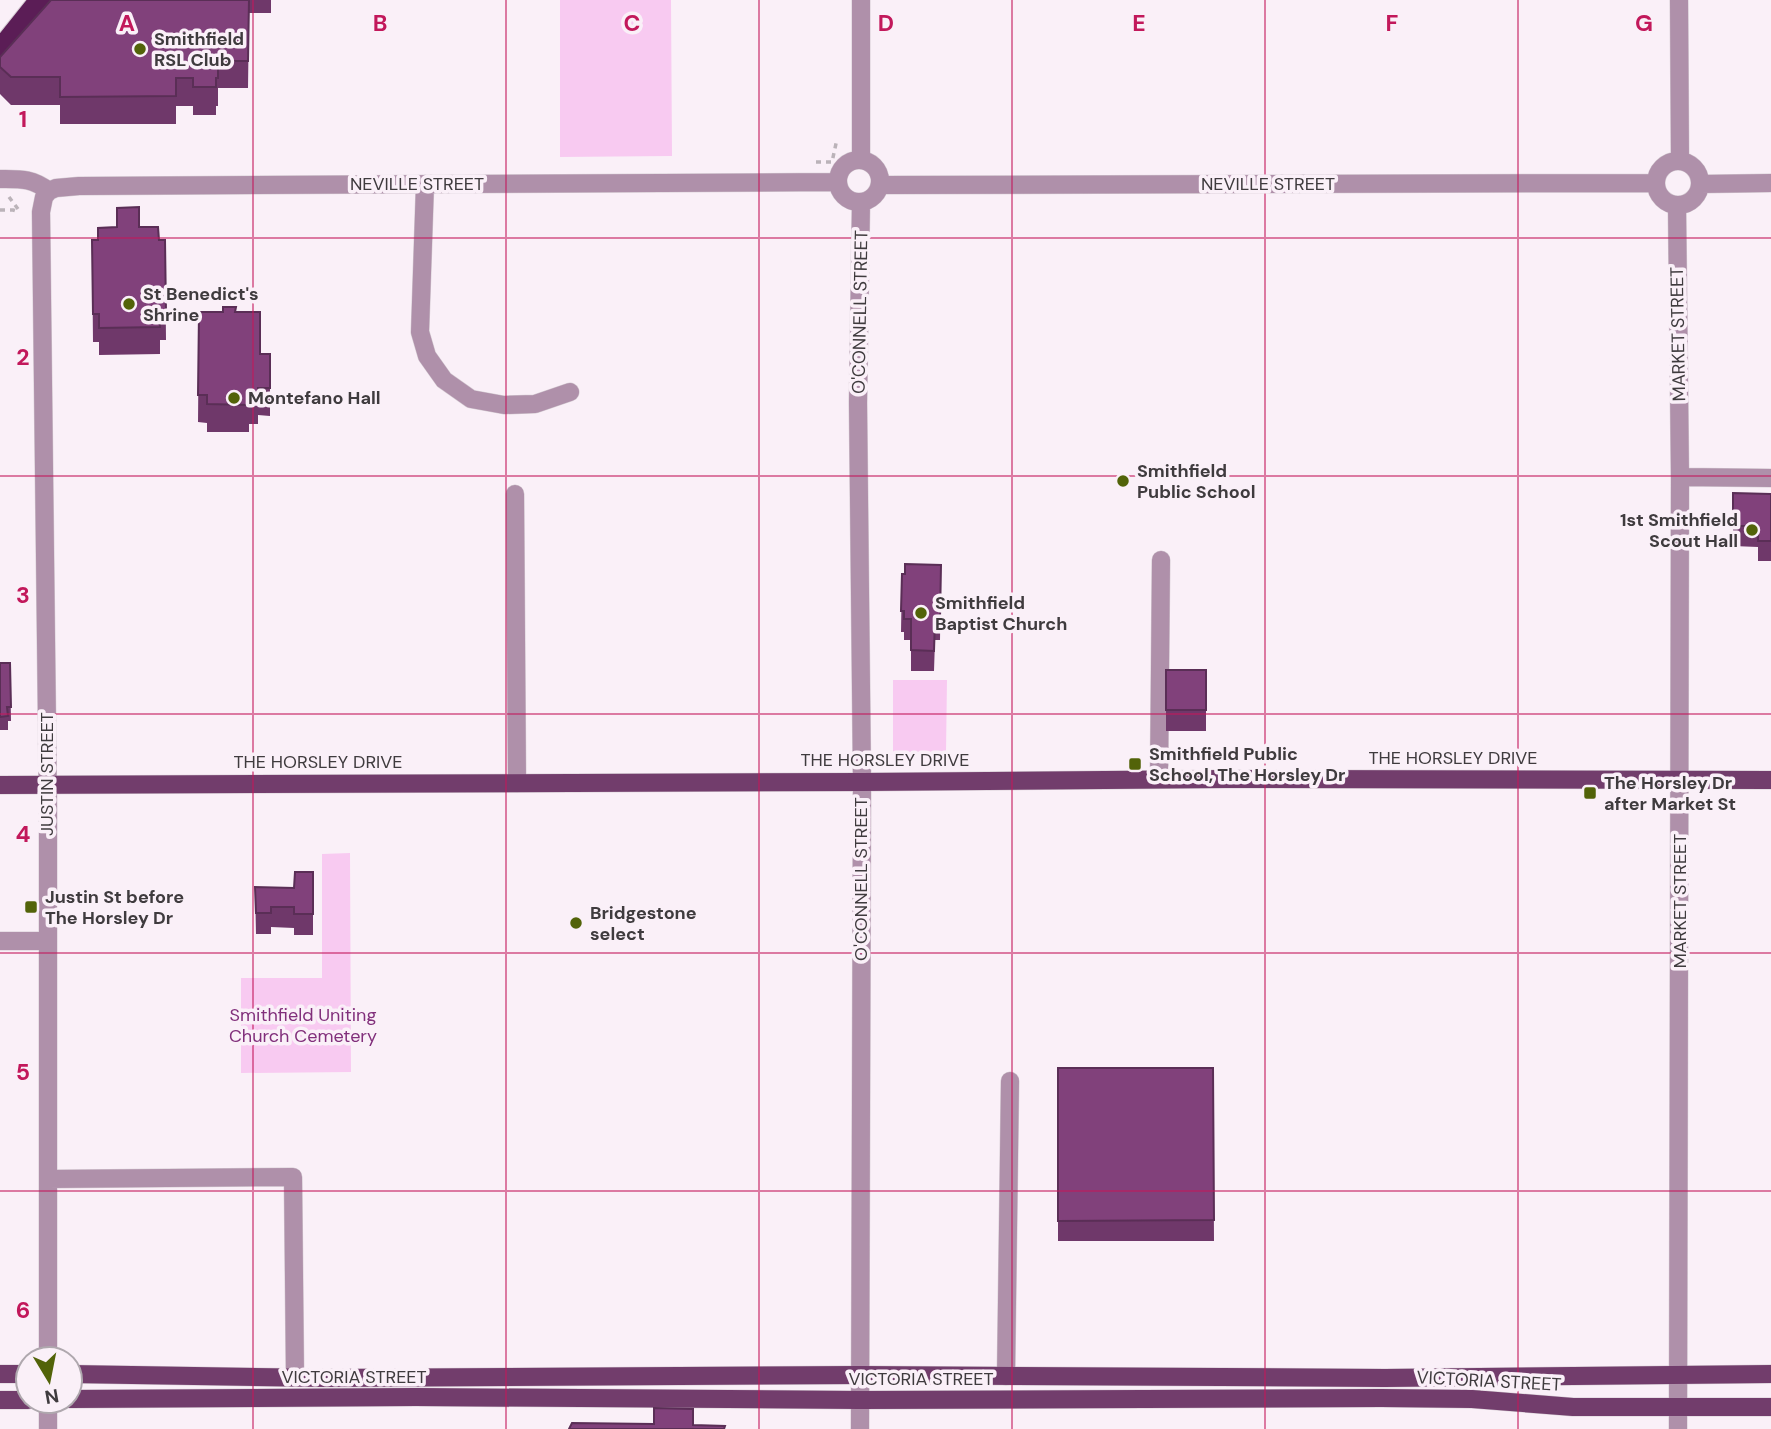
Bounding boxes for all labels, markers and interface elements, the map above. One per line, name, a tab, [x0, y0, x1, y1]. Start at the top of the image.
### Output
text: A	[119, 8, 135, 38]
text: B	[373, 8, 387, 38]
text: C	[624, 8, 640, 38]
text: D	[878, 8, 894, 38]
text: E	[1132, 8, 1146, 38]
text: F	[1386, 8, 1399, 38]
text: G	[1635, 8, 1653, 38]
place label: Smithfield RSL Club	[154, 27, 244, 72]
marker: Smithfield RSL Club	[132, 41, 148, 57]
text: 1	[19, 104, 27, 134]
street label: NEVILLE STREET	[350, 172, 484, 196]
street label: NEVILLE STREET	[1201, 172, 1335, 196]
street label: O'CONNELL STREET	[847, 230, 873, 394]
street label: MARKET STREET	[1665, 266, 1691, 402]
place label: St Benedict's Shrine	[143, 282, 259, 327]
marker: St Benedict's Shrine	[121, 296, 137, 312]
text: 2	[16, 342, 30, 372]
place label: Montefano Hall	[248, 386, 381, 410]
marker: Montefano Hall	[226, 390, 242, 406]
place label: Smithfield Public School	[1137, 459, 1256, 504]
marker: Smithfield Public School	[1115, 473, 1131, 489]
place label: 1st Smithfield Scout Hall	[1620, 508, 1738, 553]
marker: 1st Smithfield Scout Hall	[1744, 522, 1760, 538]
text: 3	[16, 580, 30, 610]
place label: Smithfield Baptist Church	[935, 591, 1067, 636]
marker: Smithfield Baptist Church	[913, 605, 929, 621]
street label: JUSTIN STREET	[35, 712, 59, 836]
place label: Smithfield Public School, The Horsley Dr	[1149, 742, 1345, 787]
street label: THE HORSLEY DRIVE	[1368, 746, 1538, 770]
street label: THE HORSLEY DRIVE	[800, 748, 970, 772]
street label: THE HORSLEY DRIVE	[233, 750, 403, 774]
marker: Smithfield Public School, The Horsley Dr	[1127, 756, 1143, 772]
place label: The Horsley Dr after Market St	[1604, 771, 1736, 816]
marker: The Horsley Dr after Market St	[1582, 785, 1598, 801]
street label: O'CONNELL STREET	[849, 797, 873, 961]
text: 4	[16, 819, 31, 849]
street label: MARKET STREET	[1668, 834, 1692, 968]
place label: Justin St before The Horsley Dr	[45, 885, 184, 930]
marker: Justin St before The Horsley Dr	[23, 899, 39, 915]
place label: Bridgestone select	[590, 901, 697, 946]
marker: Bridgestone select	[568, 915, 584, 931]
park label: Smithfield Uniting Church Cemetery	[229, 1003, 377, 1048]
text: 5	[16, 1057, 30, 1087]
text: 6	[16, 1295, 30, 1325]
north arrow	[14, 1345, 84, 1415]
street label: VICTORIA STREET	[281, 1365, 427, 1389]
street label: VICTORIA STREET	[1416, 1365, 1562, 1397]
street label: VICTORIA STREET	[848, 1367, 994, 1391]
text: N	[43, 1383, 61, 1410]

